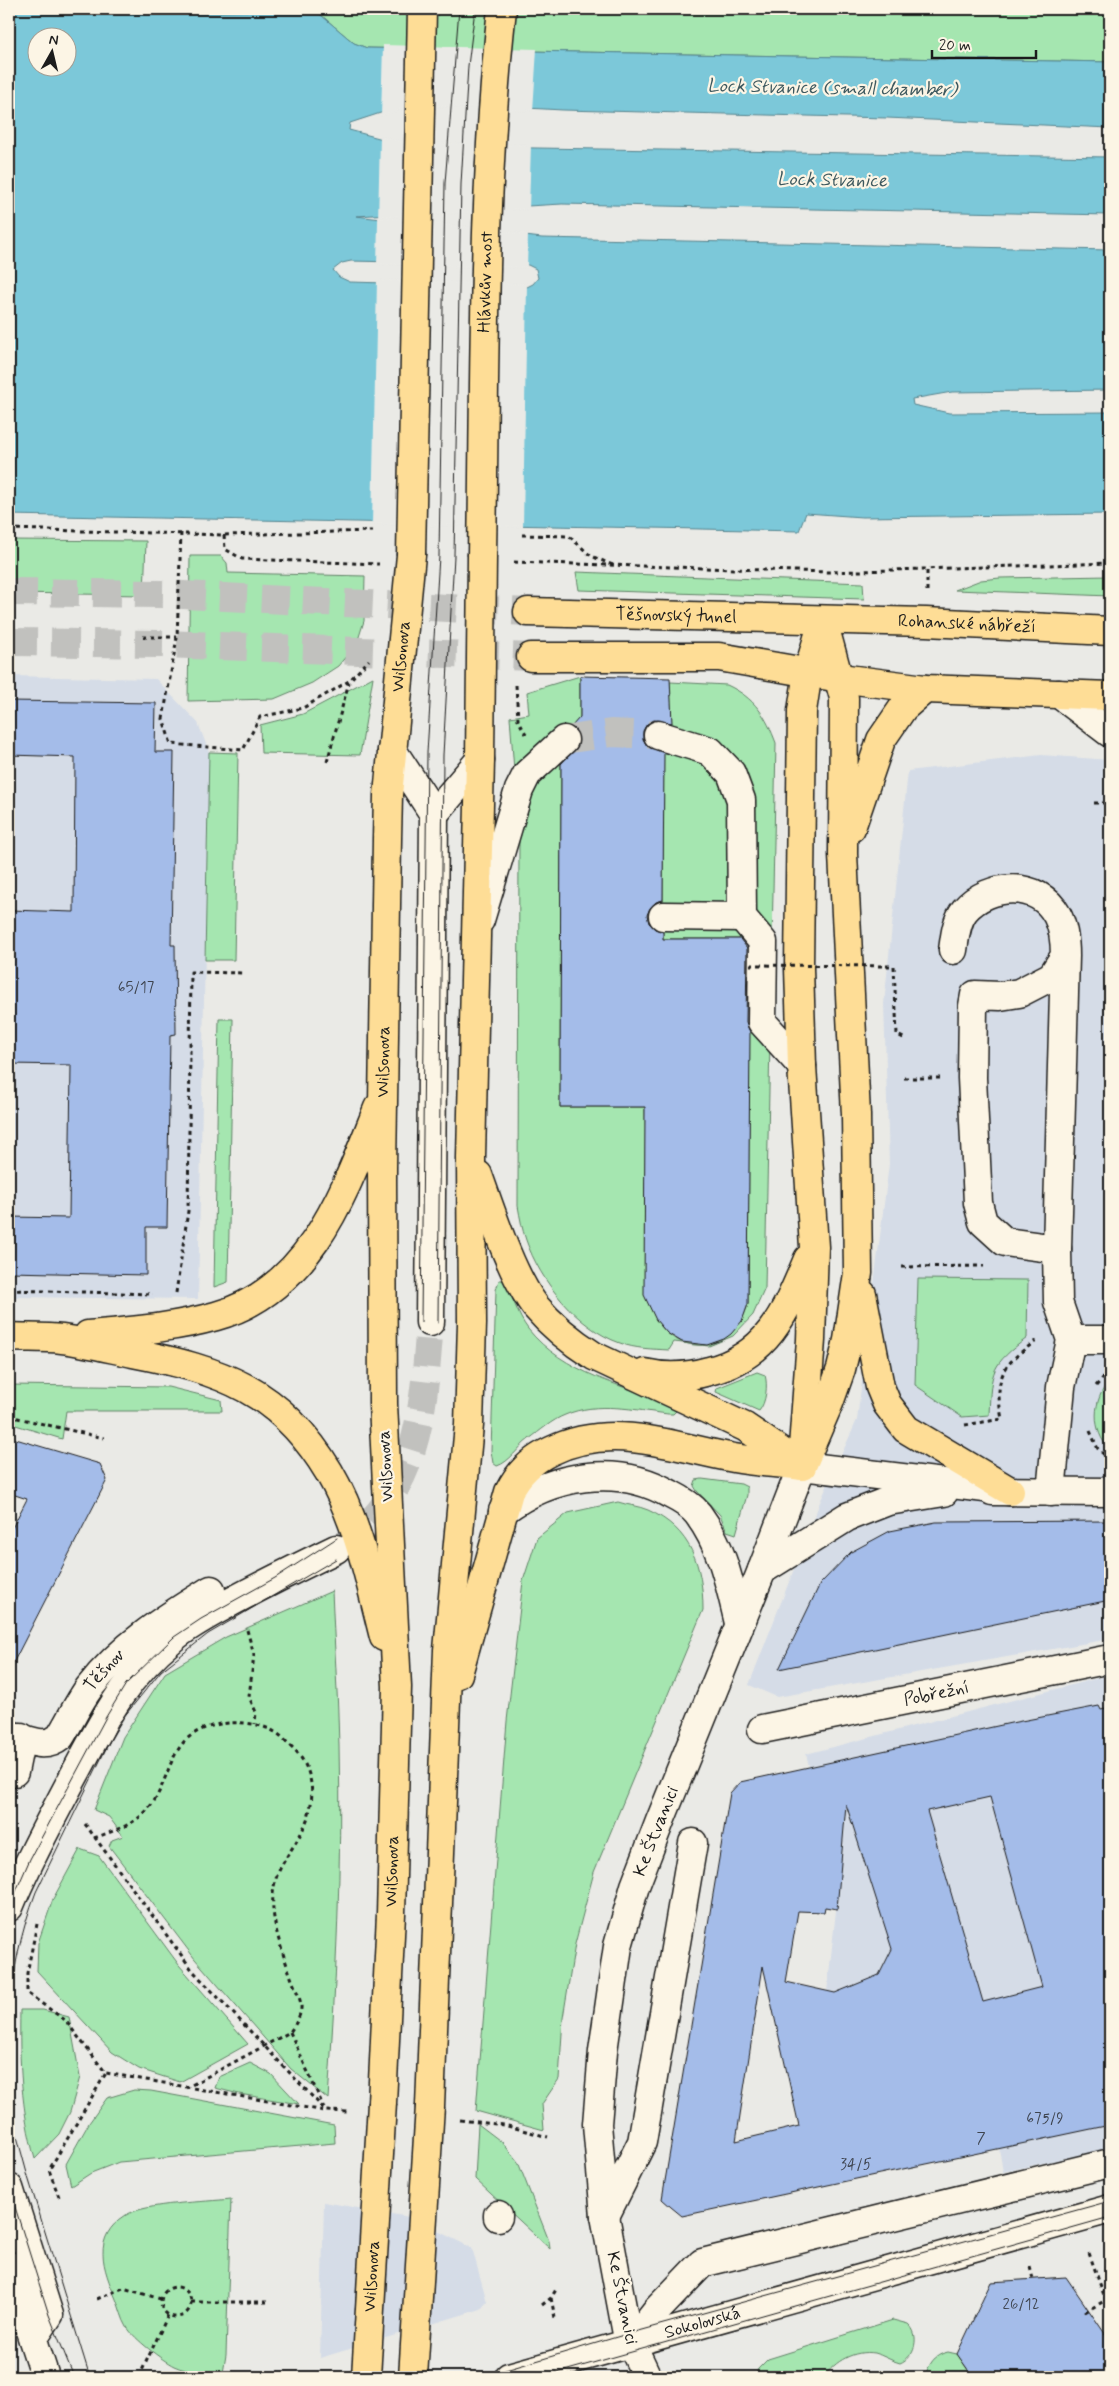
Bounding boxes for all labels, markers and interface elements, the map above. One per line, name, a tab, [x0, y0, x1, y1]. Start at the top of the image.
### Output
north arrow	[28, 28, 78, 78]
scale bar	[932, 28, 1035, 60]
text: N	[48, 31, 60, 50]
text: 20 m	[939, 36, 971, 56]
water label: Lock Stvanice (small chamber)	[707, 73, 959, 103]
water label: Lock Stvanice	[777, 167, 888, 193]
street label: Hlávkův most	[473, 230, 499, 333]
street label: Těšnovský tunel	[615, 602, 737, 629]
street label: Rohanské nábřeží	[897, 609, 1036, 639]
street label: Wilsonova	[386, 620, 417, 693]
house number: 65/17	[118, 978, 155, 998]
street label: Wilsonova	[371, 1026, 396, 1098]
street label: Wilsonova	[372, 1430, 400, 1502]
street label: Těšnov	[78, 1644, 130, 1697]
street label: Pobřežní	[902, 1676, 971, 1712]
street label: Ke Štvanici	[628, 1783, 685, 1880]
street label: Wilsonova	[379, 1835, 405, 1907]
house number: 675/9	[1026, 2109, 1064, 2129]
house number: 7	[976, 2129, 986, 2149]
house number: 34/5	[840, 2155, 872, 2175]
street label: Wilsonova	[358, 2240, 386, 2313]
street label: Ke Štvanici	[600, 2249, 644, 2347]
house number: 26/12	[1003, 2295, 1039, 2315]
street label: Sokolovská	[662, 2301, 743, 2345]

